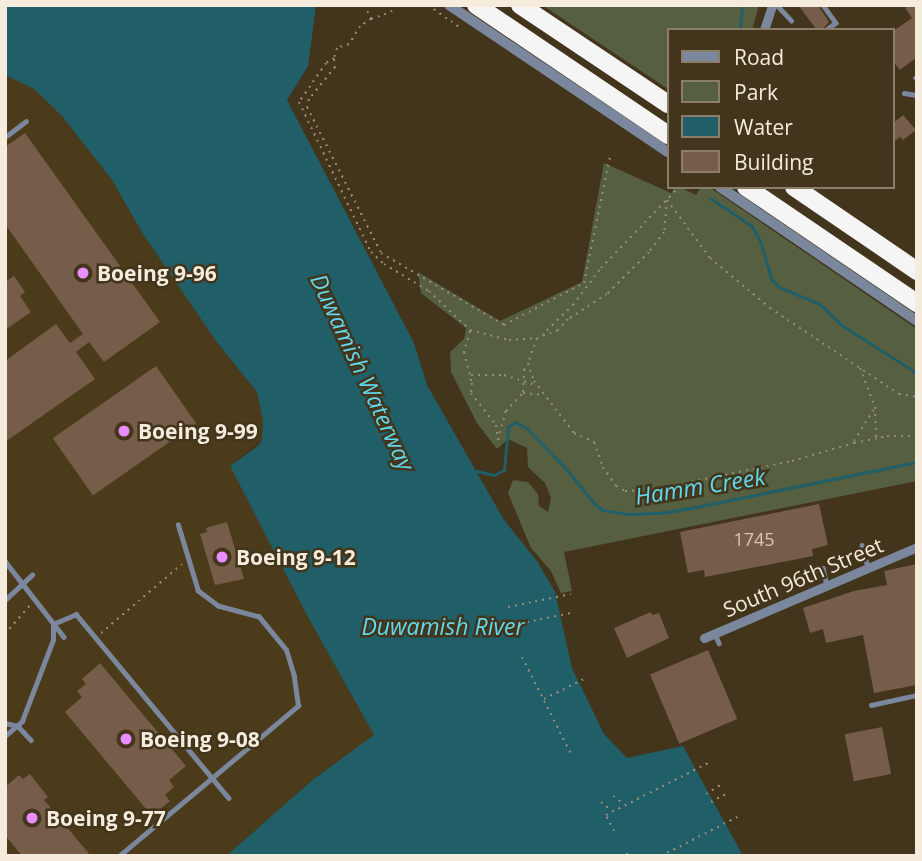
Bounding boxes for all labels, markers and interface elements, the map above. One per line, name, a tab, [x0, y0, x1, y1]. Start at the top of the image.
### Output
legend	[666, 28, 894, 189]
text: Road	[734, 43, 784, 71]
text: Park	[734, 78, 778, 106]
text: Water	[734, 113, 793, 141]
text: Building	[734, 148, 813, 176]
place label: Boeing 9-96	[97, 260, 217, 286]
marker: Boeing 9-96	[75, 265, 91, 281]
water label: Duwamish Waterway	[305, 269, 421, 475]
place label: Boeing 9-99	[138, 418, 258, 444]
marker: Boeing 9-99	[116, 423, 132, 439]
water label: Hamm Creek	[633, 462, 767, 510]
house number: 1745	[733, 528, 775, 550]
street label: South 96th Street	[719, 532, 887, 622]
place label: Boeing 9-12	[236, 544, 356, 570]
marker: Boeing 9-12	[214, 549, 230, 565]
water label: Duwamish River	[361, 612, 525, 640]
place label: Boeing 9-08	[140, 726, 260, 752]
marker: Boeing 9-08	[118, 731, 134, 747]
place label: Boeing 9-77	[46, 805, 166, 831]
marker: Boeing 9-77	[24, 810, 40, 826]

